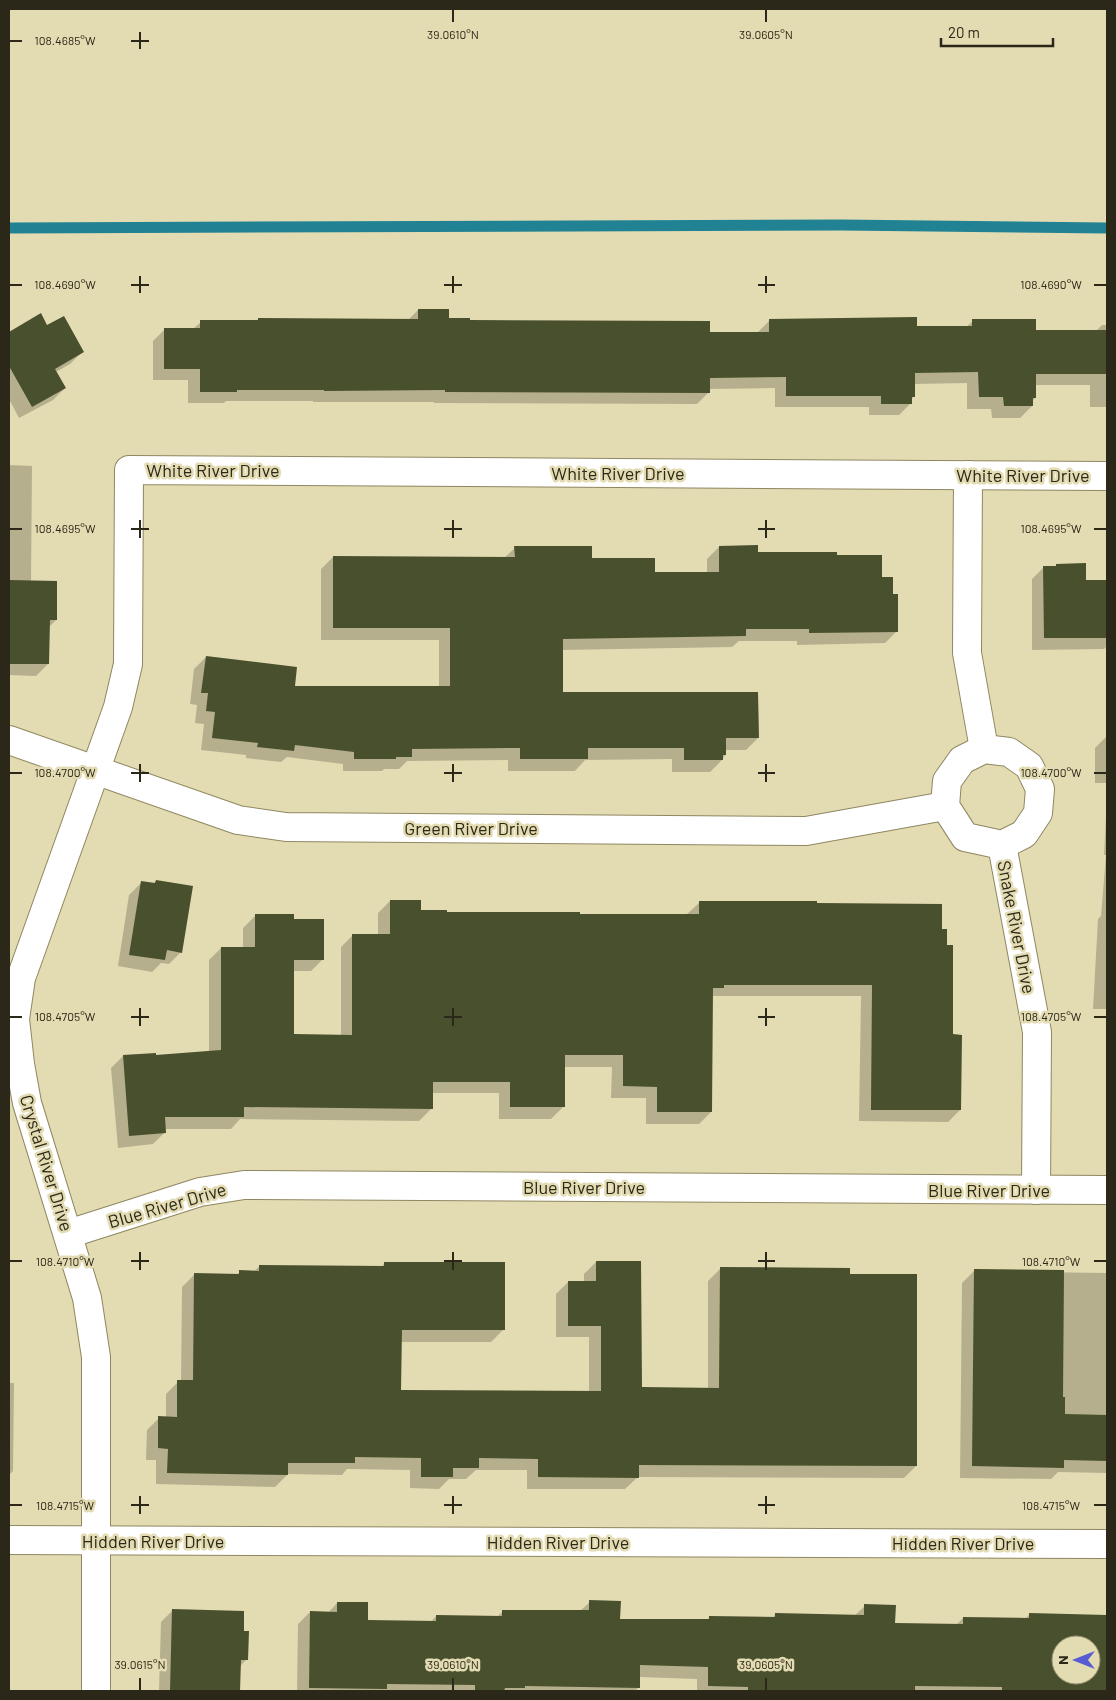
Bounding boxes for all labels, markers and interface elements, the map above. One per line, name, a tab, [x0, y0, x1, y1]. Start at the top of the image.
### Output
scale bar	[941, 15, 1054, 47]
text: 20 m	[948, 23, 980, 41]
text: 39.0610°N	[427, 27, 479, 41]
text: 39.0605°N	[739, 27, 793, 41]
text: 108.4685°W	[35, 33, 96, 47]
text: 108.4690°W	[34, 277, 96, 291]
text: 108.4690°W	[1020, 277, 1082, 291]
street label: White River Drive	[146, 459, 280, 481]
street label: White River Drive	[551, 462, 685, 484]
street label: White River Drive	[956, 464, 1090, 486]
text: 108.4695°W	[35, 521, 96, 535]
text: 108.4695°W	[1021, 521, 1082, 535]
text: 108.4700°W	[34, 765, 96, 779]
text: 108.4700°W	[1020, 765, 1082, 779]
street label: Green River Drive	[404, 817, 538, 839]
street label: Snake River Drive	[993, 859, 1041, 995]
text: 108.4705°W	[35, 1009, 96, 1023]
text: 108.4705°W	[1021, 1009, 1082, 1023]
street label: Crystal River Drive	[16, 1092, 78, 1234]
street label: Blue River Drive	[523, 1176, 645, 1198]
street label: Blue River Drive	[105, 1178, 229, 1232]
street label: Blue River Drive	[928, 1179, 1050, 1201]
text: 108.4710°W	[36, 1254, 95, 1268]
text: 108.4710°W	[1022, 1254, 1081, 1268]
text: 108.4715°W	[36, 1498, 94, 1512]
text: 108.4715°W	[1022, 1498, 1080, 1512]
street label: Hidden River Drive	[82, 1530, 224, 1552]
street label: Hidden River Drive	[487, 1531, 629, 1553]
street label: Hidden River Drive	[892, 1532, 1034, 1554]
north arrow	[1051, 1635, 1101, 1685]
text: N	[1054, 1655, 1071, 1665]
text: 39.0615°N	[114, 1657, 166, 1671]
text: 39.0610°N	[427, 1657, 479, 1671]
text: 39.0605°N	[739, 1657, 793, 1671]

